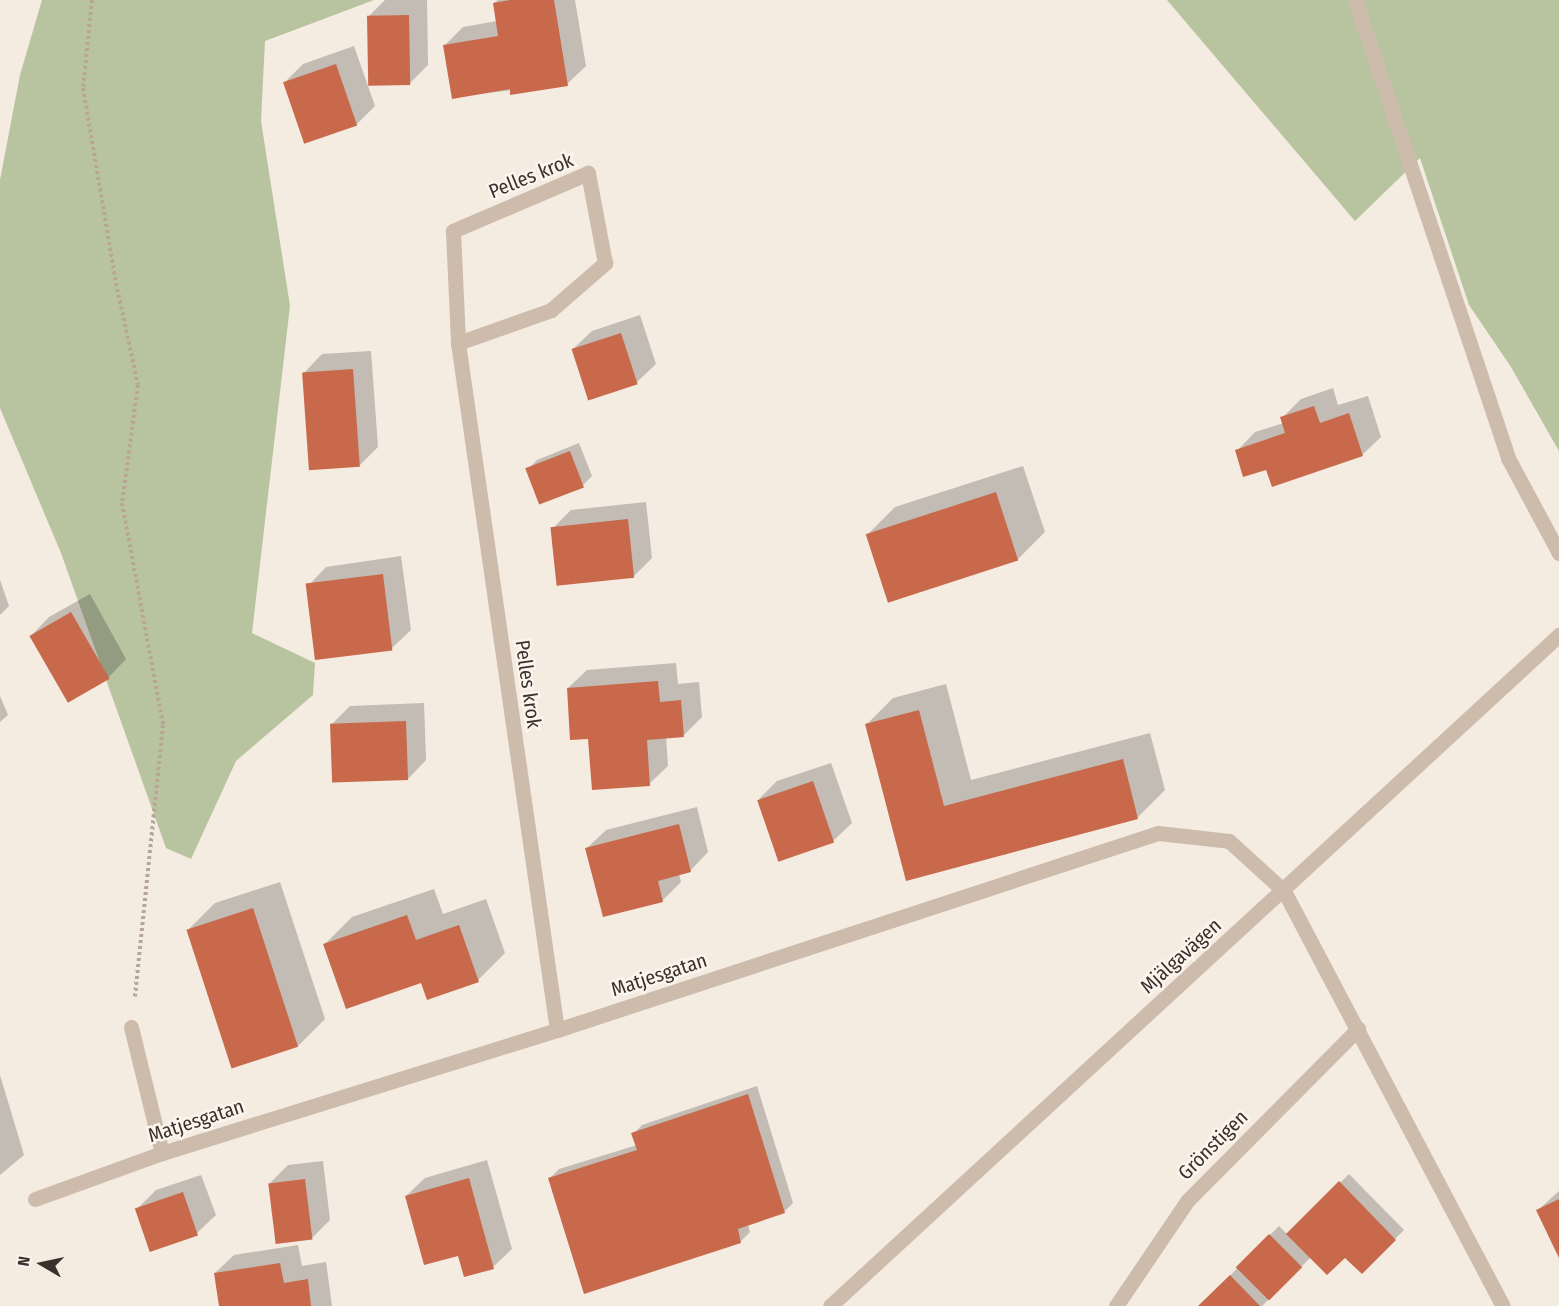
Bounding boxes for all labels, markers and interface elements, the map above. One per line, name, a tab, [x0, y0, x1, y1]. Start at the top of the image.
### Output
street label: Pelles krok	[485, 148, 577, 204]
street label: Pelles krok	[510, 638, 546, 730]
street label: Mjälgavägen	[1136, 913, 1226, 999]
street label: Matjesgatan	[608, 948, 710, 1002]
street label: Matjesgatan	[145, 1094, 247, 1148]
street label: Grönstigen	[1173, 1105, 1253, 1185]
north arrow	[12, 1234, 72, 1294]
text: N	[14, 1255, 34, 1267]

